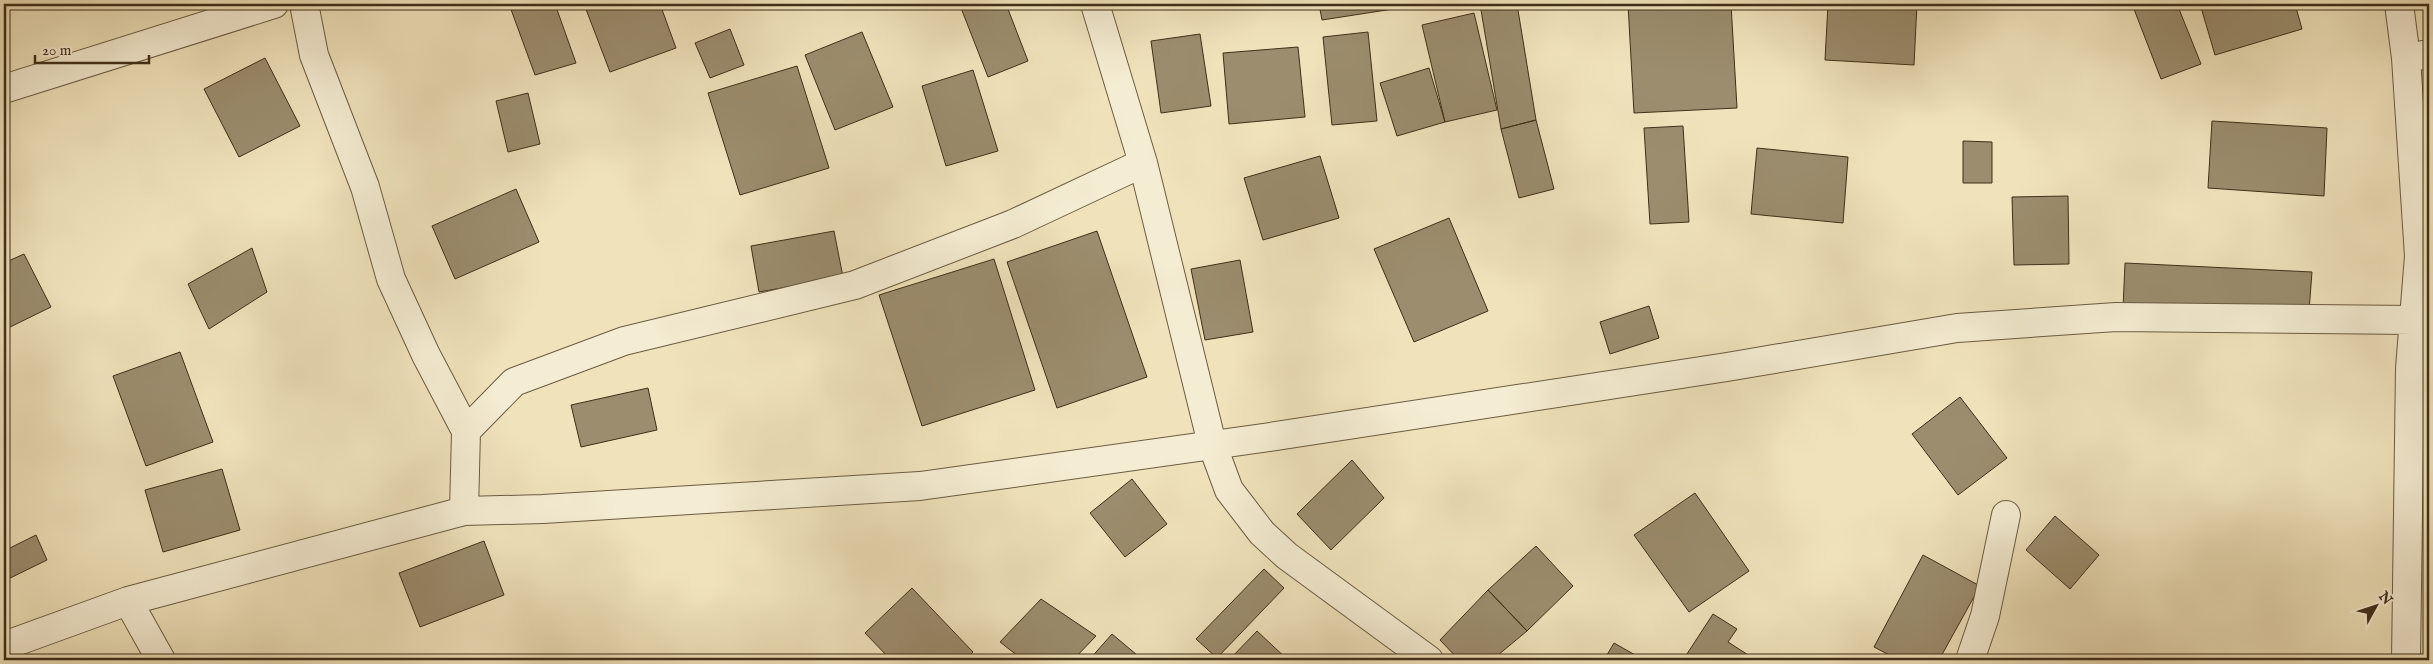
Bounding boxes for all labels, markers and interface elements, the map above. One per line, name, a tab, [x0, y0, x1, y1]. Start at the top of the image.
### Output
scale bar	[35, 32, 149, 64]
text: 20 m	[42, 41, 72, 60]
north arrow	[2350, 582, 2400, 632]
text: N	[2374, 587, 2396, 609]

